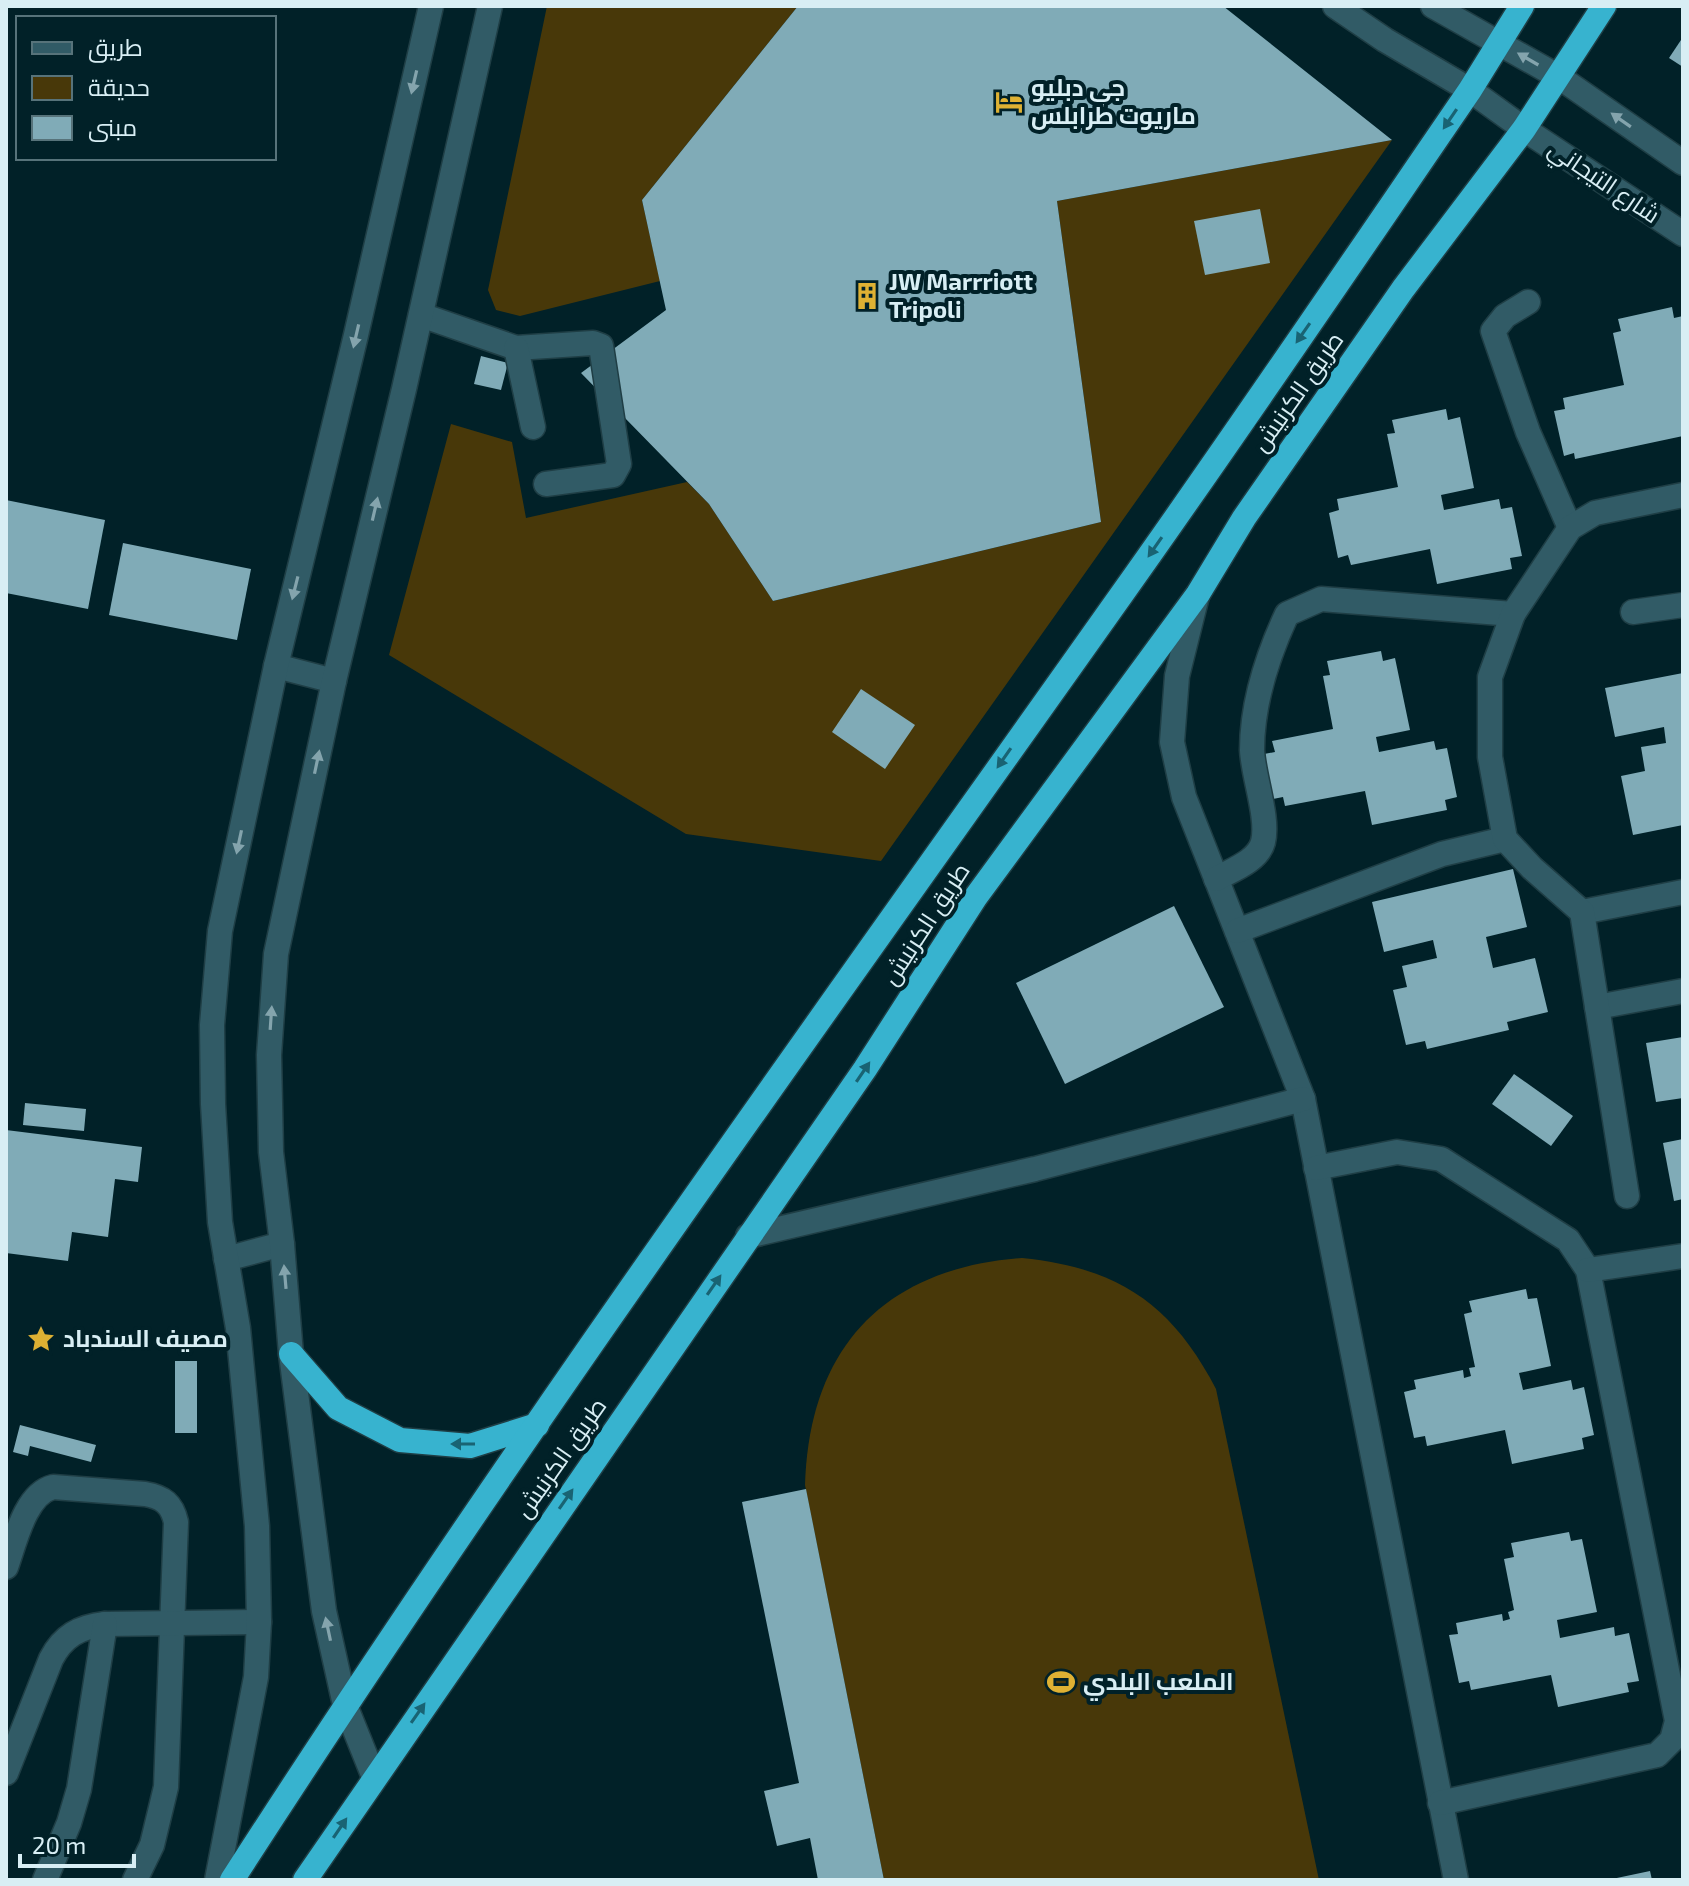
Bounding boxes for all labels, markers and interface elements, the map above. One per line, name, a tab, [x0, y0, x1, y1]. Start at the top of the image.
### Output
legend	[16, 16, 276, 160]
text: طريق	[88, 32, 143, 63]
one-way arrow	[1517, 52, 1539, 66]
one-way arrow	[407, 70, 420, 95]
text: حديقة	[88, 72, 150, 101]
place label: جي دبليو ماريوت طرابلس	[1031, 72, 1196, 130]
hotel icon: جي دبليو ماريوت طرابلس	[994, 87, 1024, 117]
one-way arrow	[1443, 108, 1458, 129]
text: مبنى	[88, 112, 137, 142]
one-way arrow	[1610, 113, 1631, 128]
street label: شارع التيجاني	[1540, 133, 1666, 234]
place label: JW Marrriott Tripoli	[889, 266, 1033, 323]
building icon: JW Marrriott Tripoli	[852, 281, 882, 311]
one-way arrow	[349, 323, 362, 348]
one-way arrow	[1296, 323, 1311, 344]
street label: طريق الكرنيش	[1245, 326, 1350, 458]
one-way arrow	[370, 496, 382, 521]
one-way arrow	[1148, 536, 1163, 557]
one-way arrow	[288, 576, 300, 601]
one-way arrow	[997, 748, 1012, 769]
one-way arrow	[311, 750, 324, 775]
one-way arrow	[232, 830, 245, 855]
street label: طريق الكرنيش	[875, 857, 977, 991]
one-way arrow	[265, 1005, 278, 1030]
one-way arrow	[855, 1061, 870, 1082]
one-way arrow	[278, 1264, 291, 1289]
one-way arrow	[706, 1274, 721, 1295]
place label: مصيف السندباد	[63, 1323, 228, 1352]
place icon: مصيف السندباد	[26, 1324, 56, 1354]
street label: طريق الكرنيش	[508, 1392, 613, 1524]
one-way arrow	[449, 1438, 475, 1450]
one-way arrow	[558, 1488, 573, 1509]
one-way arrow	[321, 1616, 334, 1641]
place label: الملعب البلدي	[1083, 1666, 1234, 1701]
sports icon: الملعب البلدي	[1046, 1667, 1076, 1697]
one-way arrow	[411, 1702, 426, 1723]
scale bar	[20, 1818, 134, 1868]
one-way arrow	[332, 1818, 347, 1839]
text: 20 m	[32, 1830, 86, 1859]

